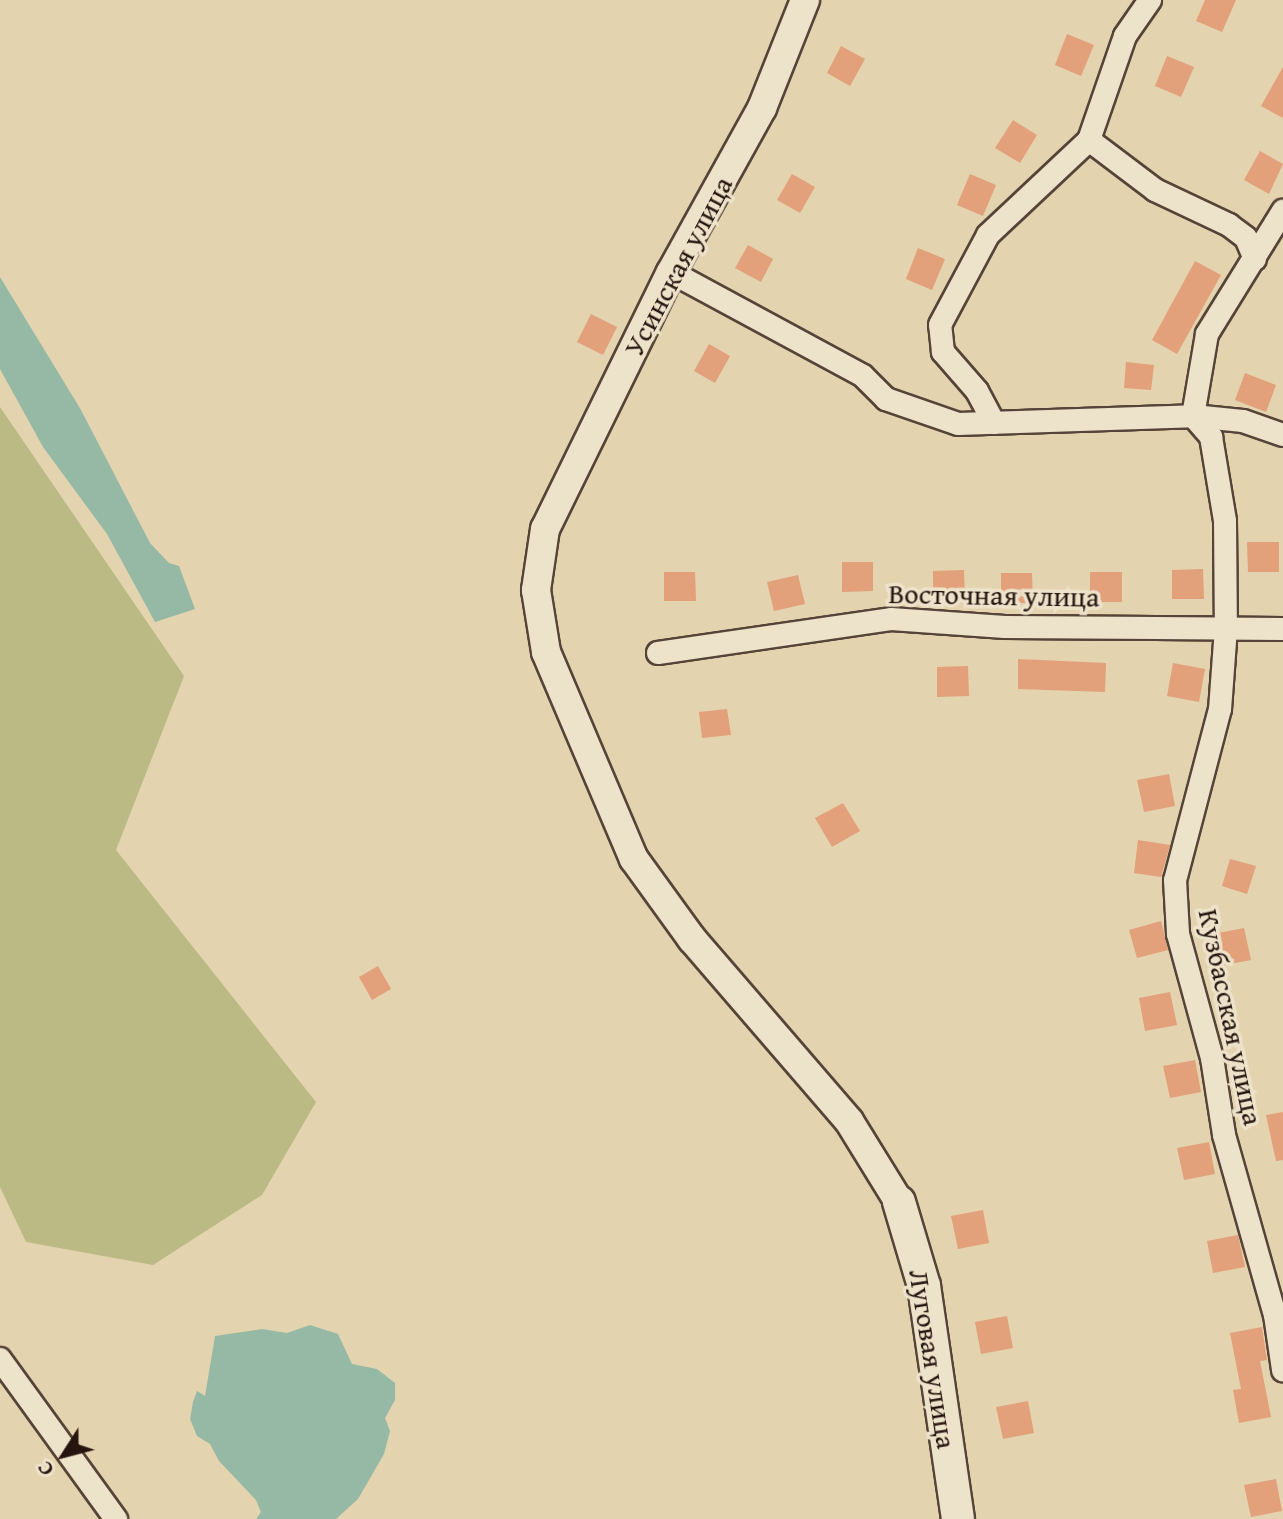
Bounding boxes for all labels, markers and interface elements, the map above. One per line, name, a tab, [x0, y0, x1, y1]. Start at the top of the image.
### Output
street label: Усинская улица	[617, 170, 739, 362]
street label: Восточная улица	[888, 576, 1100, 614]
street label: Кузбасская улица	[1192, 906, 1270, 1128]
street label: Луговая улица	[902, 1267, 964, 1451]
north arrow	[24, 1415, 104, 1495]
text: С	[28, 1455, 61, 1484]

